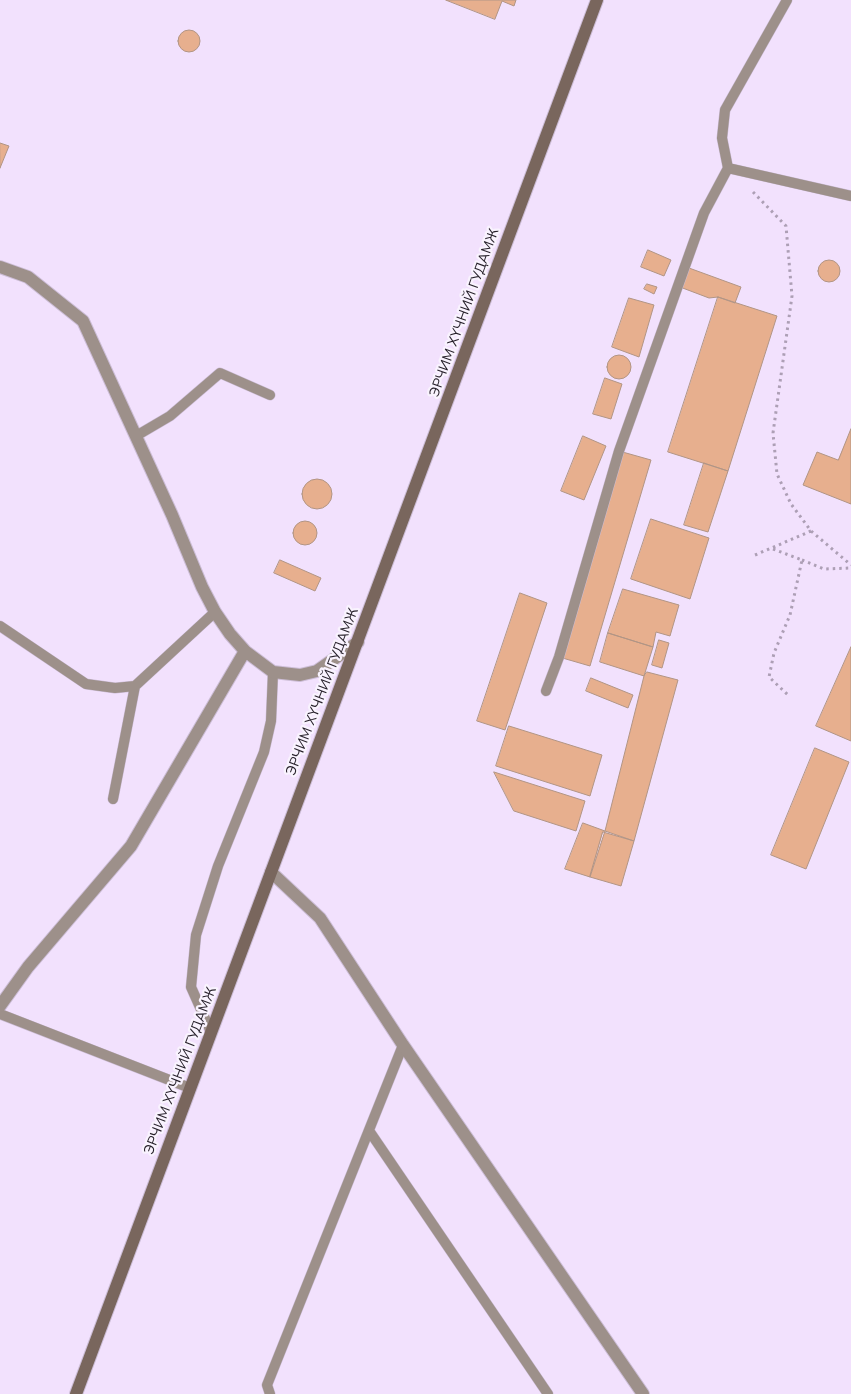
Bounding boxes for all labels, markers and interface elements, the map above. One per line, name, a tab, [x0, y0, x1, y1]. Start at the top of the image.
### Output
street label: ЭРЧИМ ХҮЧНИЙ ГУДАМЖ	[427, 227, 503, 399]
street label: ЭРЧИМ ХҮЧНИЙ ГУДАМЖ	[283, 606, 363, 778]
street label: ЭРЧИМ ХҮЧНИЙ ГУДАМЖ	[141, 985, 221, 1157]

